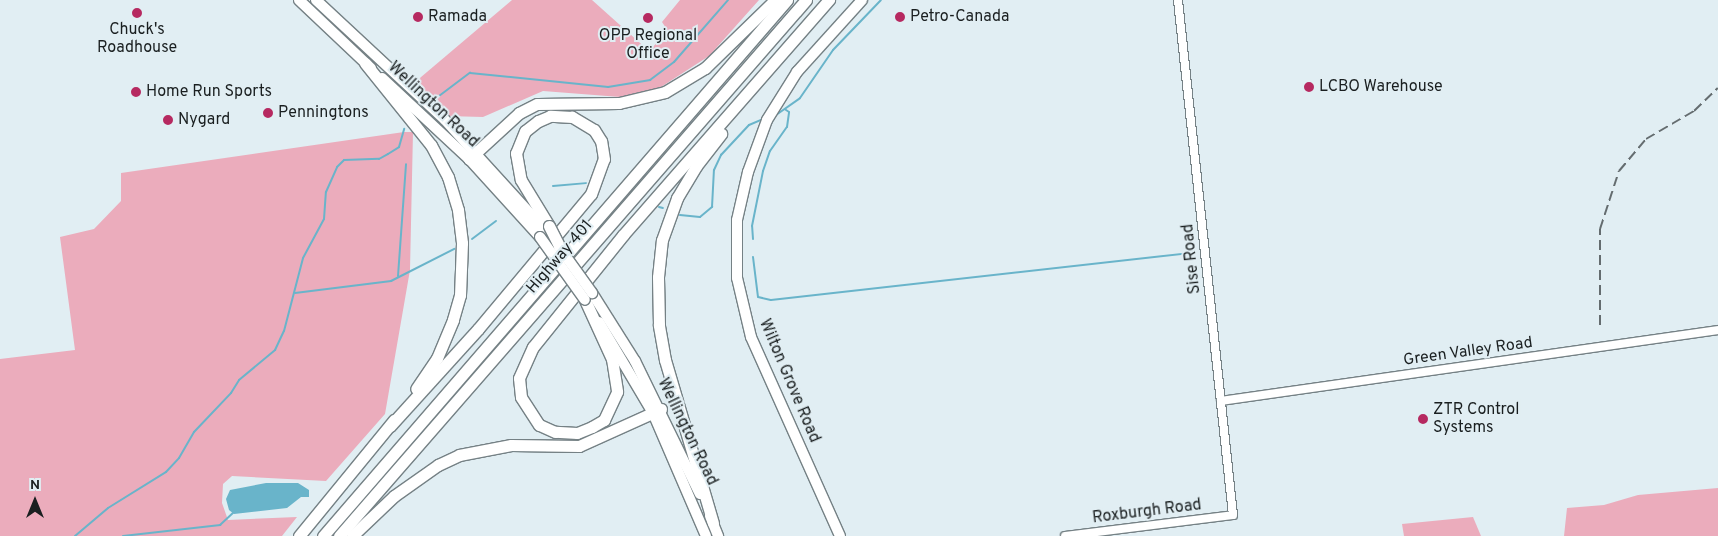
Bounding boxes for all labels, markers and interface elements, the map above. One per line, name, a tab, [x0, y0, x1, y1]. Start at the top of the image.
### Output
marker: Chuck's Roadhouse	[131, 7, 143, 19]
place label: Ramada	[428, 7, 487, 27]
place label: Petro-Canada	[910, 7, 1009, 27]
marker: Ramada	[412, 11, 424, 23]
marker: Petro-Canada	[894, 11, 906, 23]
marker: OPP Regional Office	[642, 12, 654, 24]
place label: Chuck's Roadhouse	[97, 20, 177, 58]
place label: OPP Regional Office	[599, 26, 697, 64]
street label: Wellington Road	[384, 58, 482, 152]
place label: LCBO Warehouse	[1319, 77, 1443, 97]
marker: LCBO Warehouse	[1303, 81, 1315, 93]
place label: Home Run Sports	[146, 82, 272, 102]
marker: Home Run Sports	[130, 86, 142, 98]
place label: Penningtons	[278, 103, 369, 123]
marker: Penningtons	[262, 107, 274, 119]
place label: Nygard	[178, 110, 230, 130]
marker: Nygard	[162, 114, 174, 126]
street label: Highway 401	[523, 216, 597, 298]
street label: Sise Road	[1179, 223, 1205, 295]
street label: Wilton Grove Road	[754, 316, 824, 446]
street label: Green Valley Road	[1402, 333, 1534, 371]
street label: Wellington Road	[653, 375, 721, 489]
place label: ZTR Control Systems	[1433, 400, 1519, 438]
marker: ZTR Control Systems	[1417, 413, 1429, 425]
north arrow	[10, 476, 60, 526]
text: N	[30, 477, 40, 494]
street label: Roxburgh Road	[1091, 496, 1203, 528]

